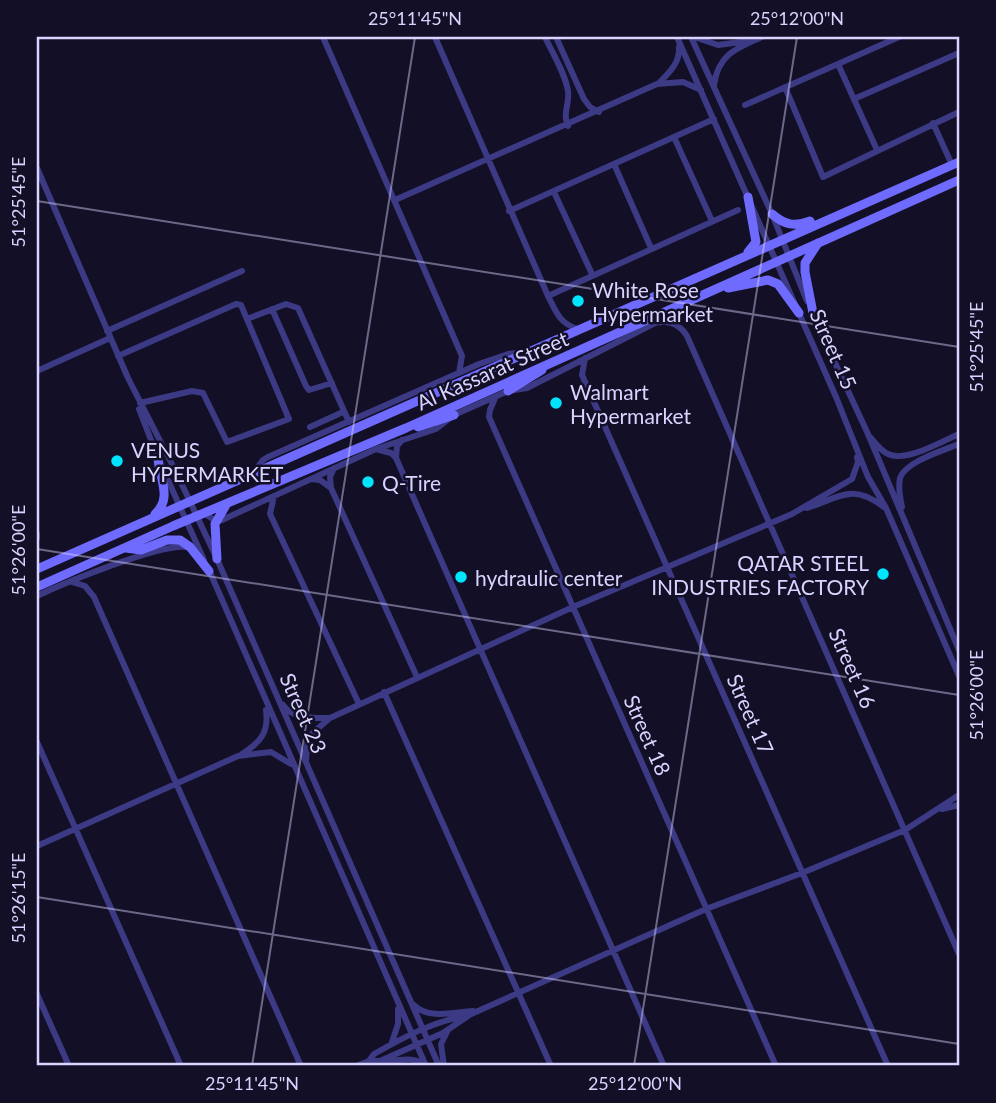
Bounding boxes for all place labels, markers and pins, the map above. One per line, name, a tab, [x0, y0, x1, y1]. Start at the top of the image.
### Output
place label: White Rose Hypermarket	[592, 277, 714, 326]
marker: White Rose Hypermarket	[570, 293, 586, 309]
place label: Walmart Hypermarket	[570, 379, 692, 428]
marker: Walmart Hypermarket	[548, 395, 564, 411]
place label: VENUS HYPERMARKET	[131, 437, 284, 486]
marker: VENUS HYPERMARKET	[109, 453, 125, 469]
place label: Q-Tire	[382, 470, 441, 495]
marker: Q-Tire	[360, 474, 376, 490]
place label: QATAR STEEL INDUSTRIES FACTORY	[651, 550, 870, 599]
place label: hydraulic center	[475, 565, 623, 590]
marker: QATAR STEEL INDUSTRIES FACTORY	[875, 566, 891, 582]
marker: hydraulic center	[453, 569, 469, 585]

